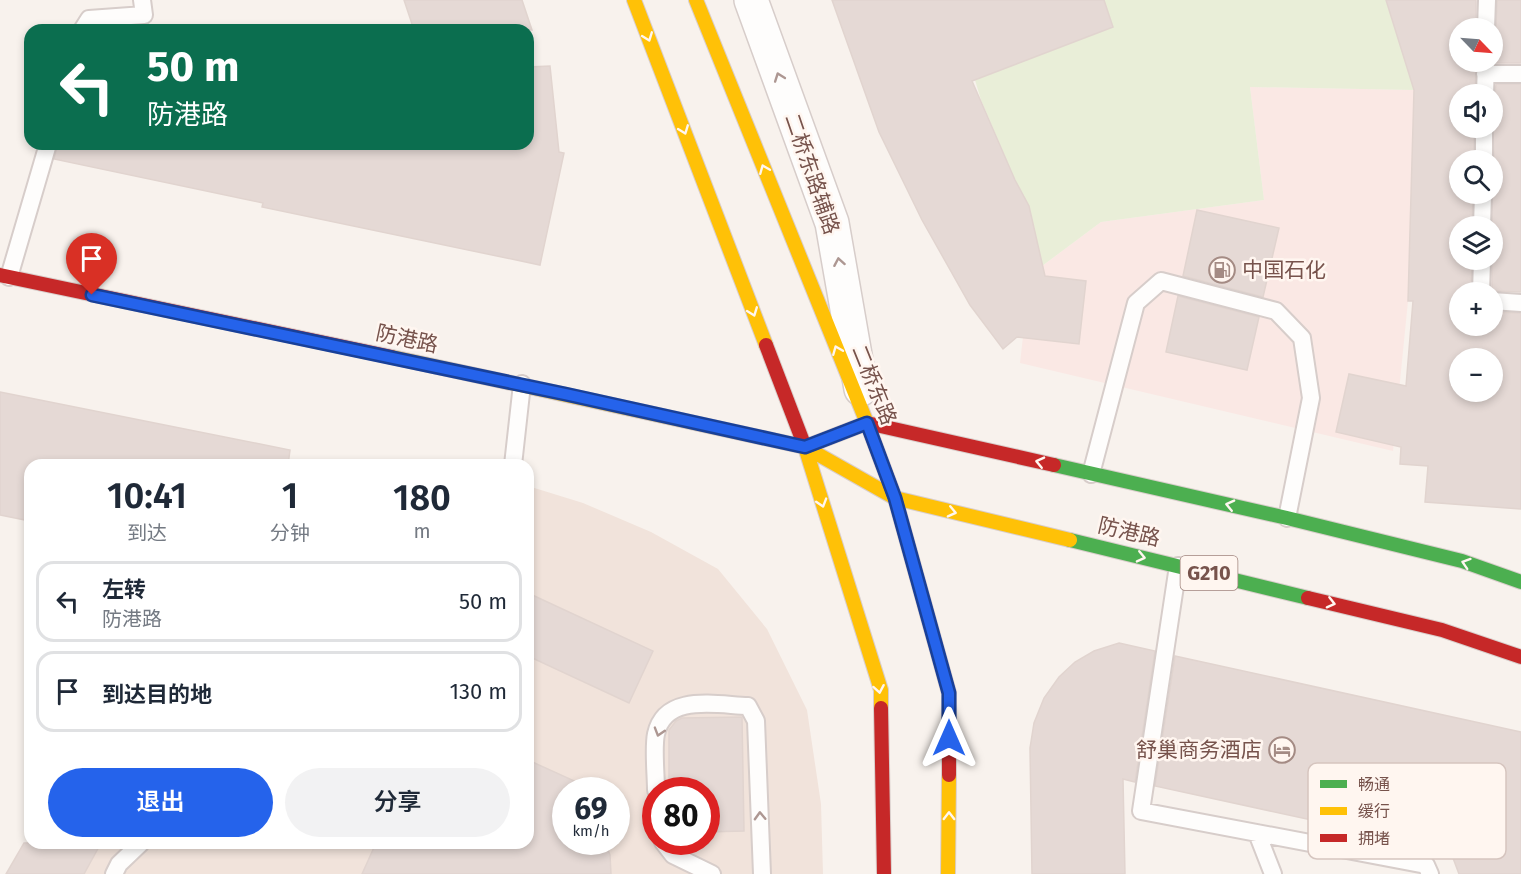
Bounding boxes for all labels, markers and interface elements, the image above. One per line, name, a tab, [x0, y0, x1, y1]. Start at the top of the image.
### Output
north arrow	[1449, 18, 1503, 72]
map controls	[1449, 18, 1503, 402]
one-way arrow	[641, 32, 654, 42]
text: 50 m	[147, 42, 240, 92]
icon: left	[48, 48, 126, 126]
one-way arrow	[774, 72, 786, 83]
button: sound	[1449, 84, 1503, 138]
text: 防港路	[147, 99, 228, 131]
street label: 二桥东路辅路	[779, 110, 845, 238]
one-way arrow	[676, 124, 689, 134]
button: search	[1449, 150, 1503, 204]
one-way arrow	[759, 164, 771, 175]
button: layers	[1449, 216, 1503, 270]
pin	[66, 233, 117, 295]
icon: arrive	[75, 242, 108, 275]
fuel station icon: 中国石化	[1207, 255, 1237, 285]
place label: 中国石化	[1242, 257, 1326, 283]
one-way arrow	[833, 258, 846, 268]
button: +	[1449, 282, 1503, 336]
one-way arrow	[746, 306, 759, 316]
street label: 防港路	[373, 320, 441, 358]
street label: 二桥东路	[846, 341, 902, 429]
one-way arrow	[832, 345, 844, 356]
button: −	[1449, 348, 1503, 402]
one-way arrow	[1035, 456, 1045, 469]
text: 10:41	[107, 474, 187, 518]
text: 1	[282, 474, 298, 518]
text: 180	[393, 476, 451, 520]
one-way arrow	[815, 497, 828, 508]
one-way arrow	[1225, 499, 1235, 512]
one-way arrow	[946, 504, 956, 517]
street label: 防港路	[1095, 512, 1163, 552]
text: m	[413, 519, 431, 543]
text: 到达	[127, 521, 167, 545]
text: 分钟	[270, 521, 310, 545]
one-way arrow	[1136, 550, 1146, 563]
road number: G210	[1180, 556, 1238, 590]
one-way arrow	[1461, 558, 1472, 570]
text: 左转	[102, 576, 146, 603]
icon: left	[51, 585, 84, 618]
text: 50 m	[459, 588, 507, 615]
one-way arrow	[1326, 596, 1336, 609]
text: 防港路	[102, 607, 162, 631]
icon: arrive	[51, 675, 84, 708]
text: 130 m	[450, 678, 507, 705]
text: 到达目的地	[102, 681, 212, 708]
one-way arrow	[872, 684, 885, 694]
position arrow	[917, 706, 981, 770]
one-way arrow	[654, 726, 666, 736]
hotel icon: 舒巢商务酒店	[1267, 735, 1297, 765]
place label: 舒巢商务酒店	[1136, 737, 1262, 763]
legend	[1308, 763, 1506, 859]
button: 退出	[48, 768, 273, 837]
button: 分享	[285, 768, 510, 837]
text: 畅通	[1358, 775, 1390, 794]
speed limit sign: 80	[642, 777, 720, 855]
text: 69	[574, 791, 608, 827]
text: 缓行	[1358, 802, 1390, 821]
one-way arrow	[753, 811, 766, 820]
one-way arrow	[943, 811, 955, 820]
text: km/h	[572, 822, 610, 840]
text: 拥堵	[1358, 829, 1390, 848]

